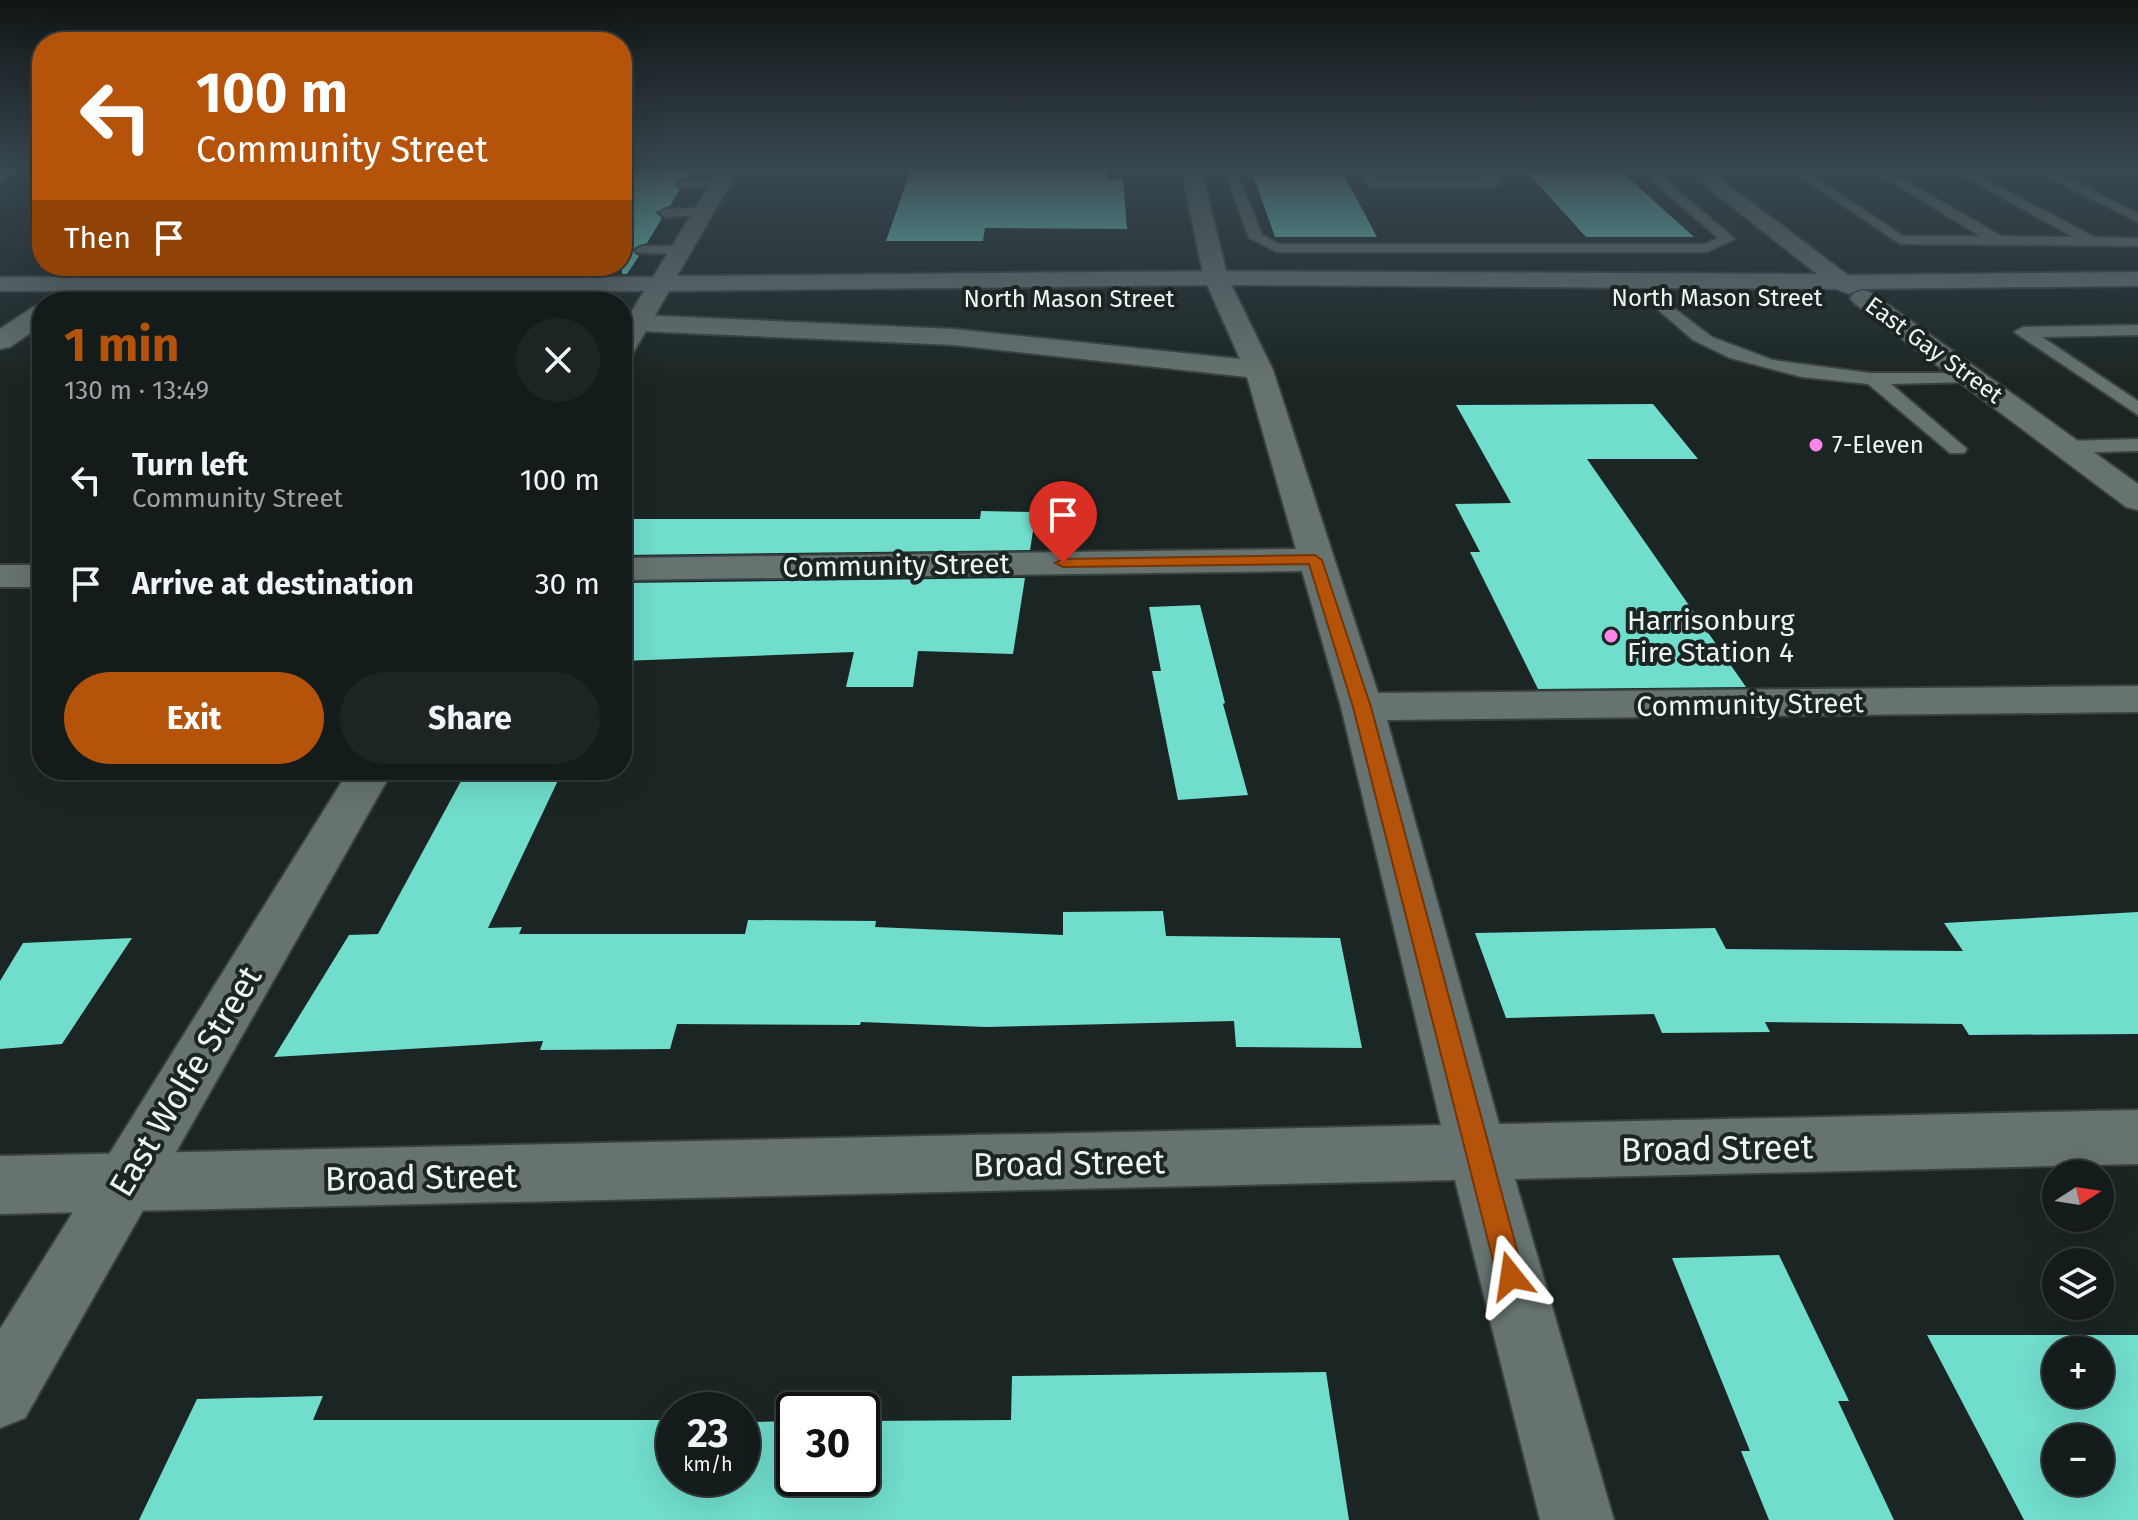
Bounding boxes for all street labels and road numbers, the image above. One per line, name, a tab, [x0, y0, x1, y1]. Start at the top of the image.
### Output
street label: North Mason Street	[1611, 284, 1823, 312]
street label: North Mason Street	[963, 285, 1175, 313]
street label: East Gay Street	[1860, 291, 2008, 409]
street label: Community Street	[782, 547, 1011, 584]
street label: Community Street	[1636, 686, 1865, 723]
street label: East Wolfe Street	[101, 958, 271, 1204]
street label: Broad Street	[1620, 1126, 1814, 1171]
street label: Broad Street	[972, 1141, 1166, 1186]
street label: Broad Street	[324, 1155, 518, 1200]

